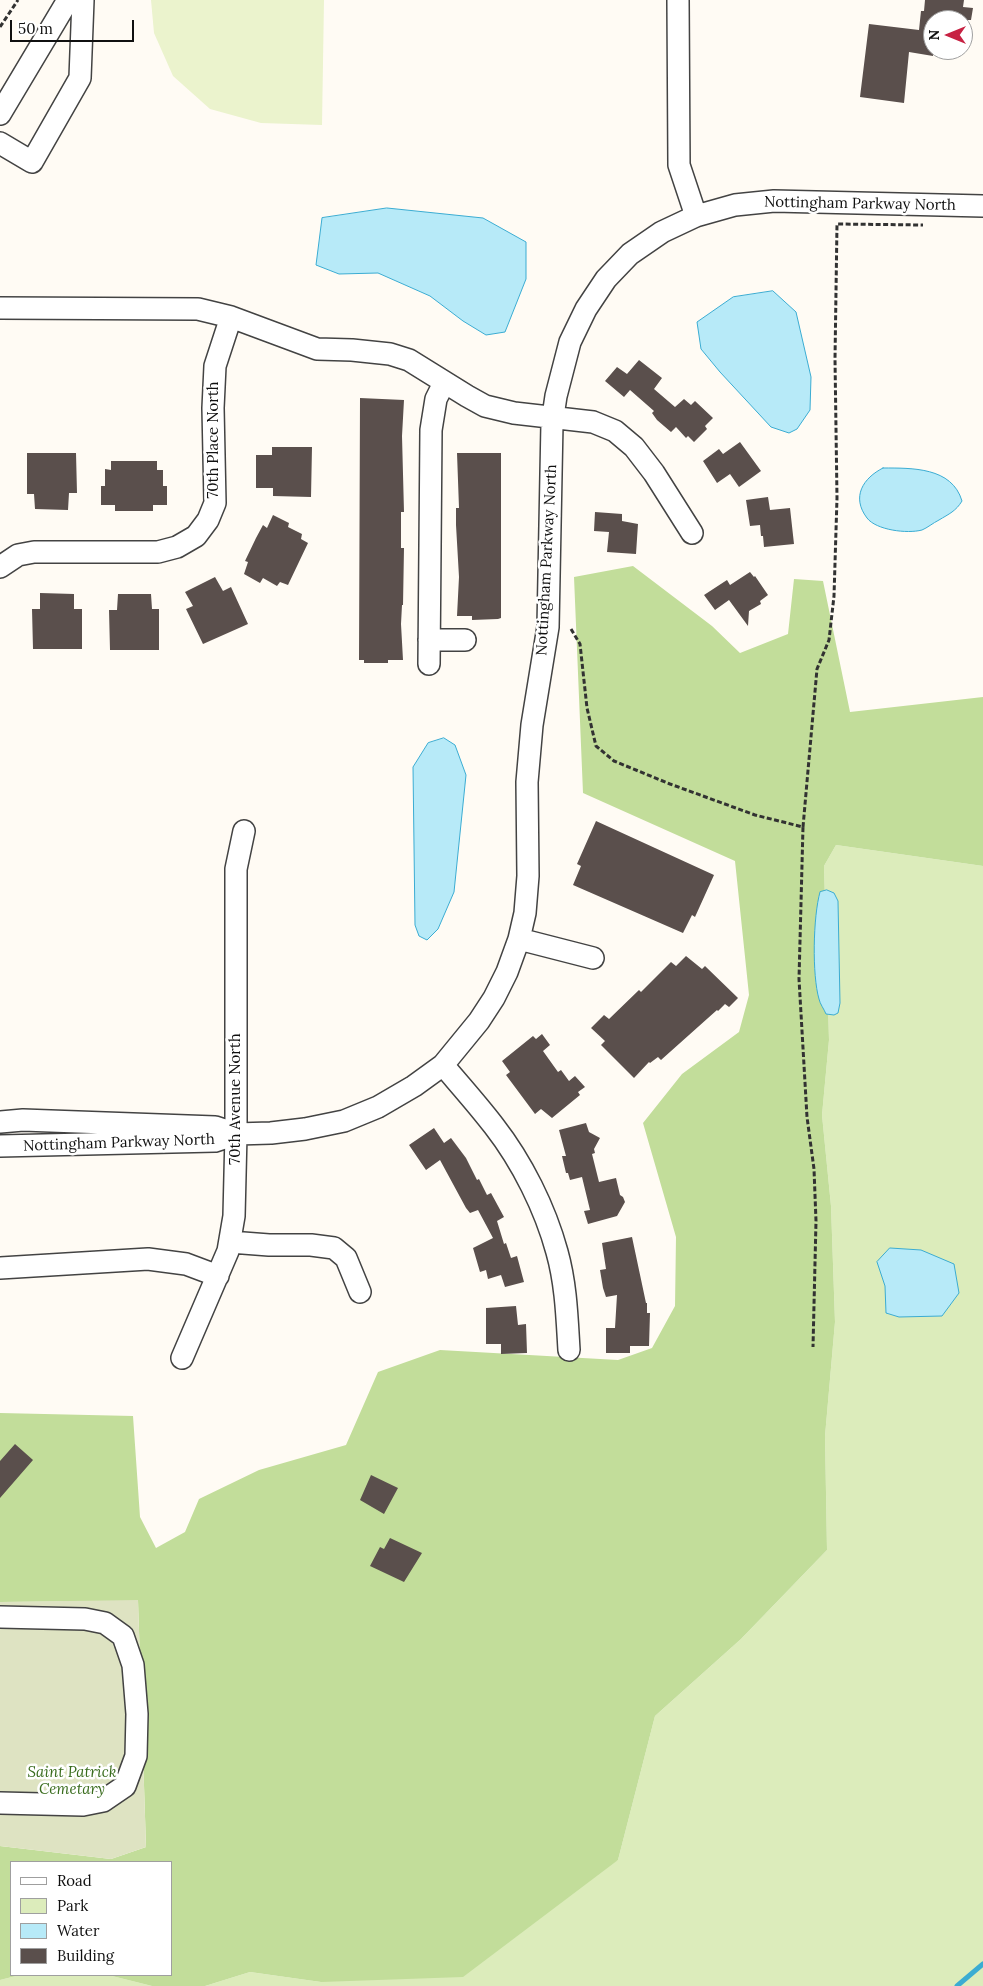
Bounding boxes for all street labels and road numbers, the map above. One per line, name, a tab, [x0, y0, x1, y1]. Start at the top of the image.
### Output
street label: Nottingham Parkway North	[764, 193, 956, 215]
street label: 70th Place North	[205, 381, 223, 499]
street label: Nottingham Parkway North	[533, 464, 561, 656]
street label: 70th Avenue North	[227, 1033, 245, 1165]
street label: Nottingham Parkway North	[23, 1131, 215, 1155]

